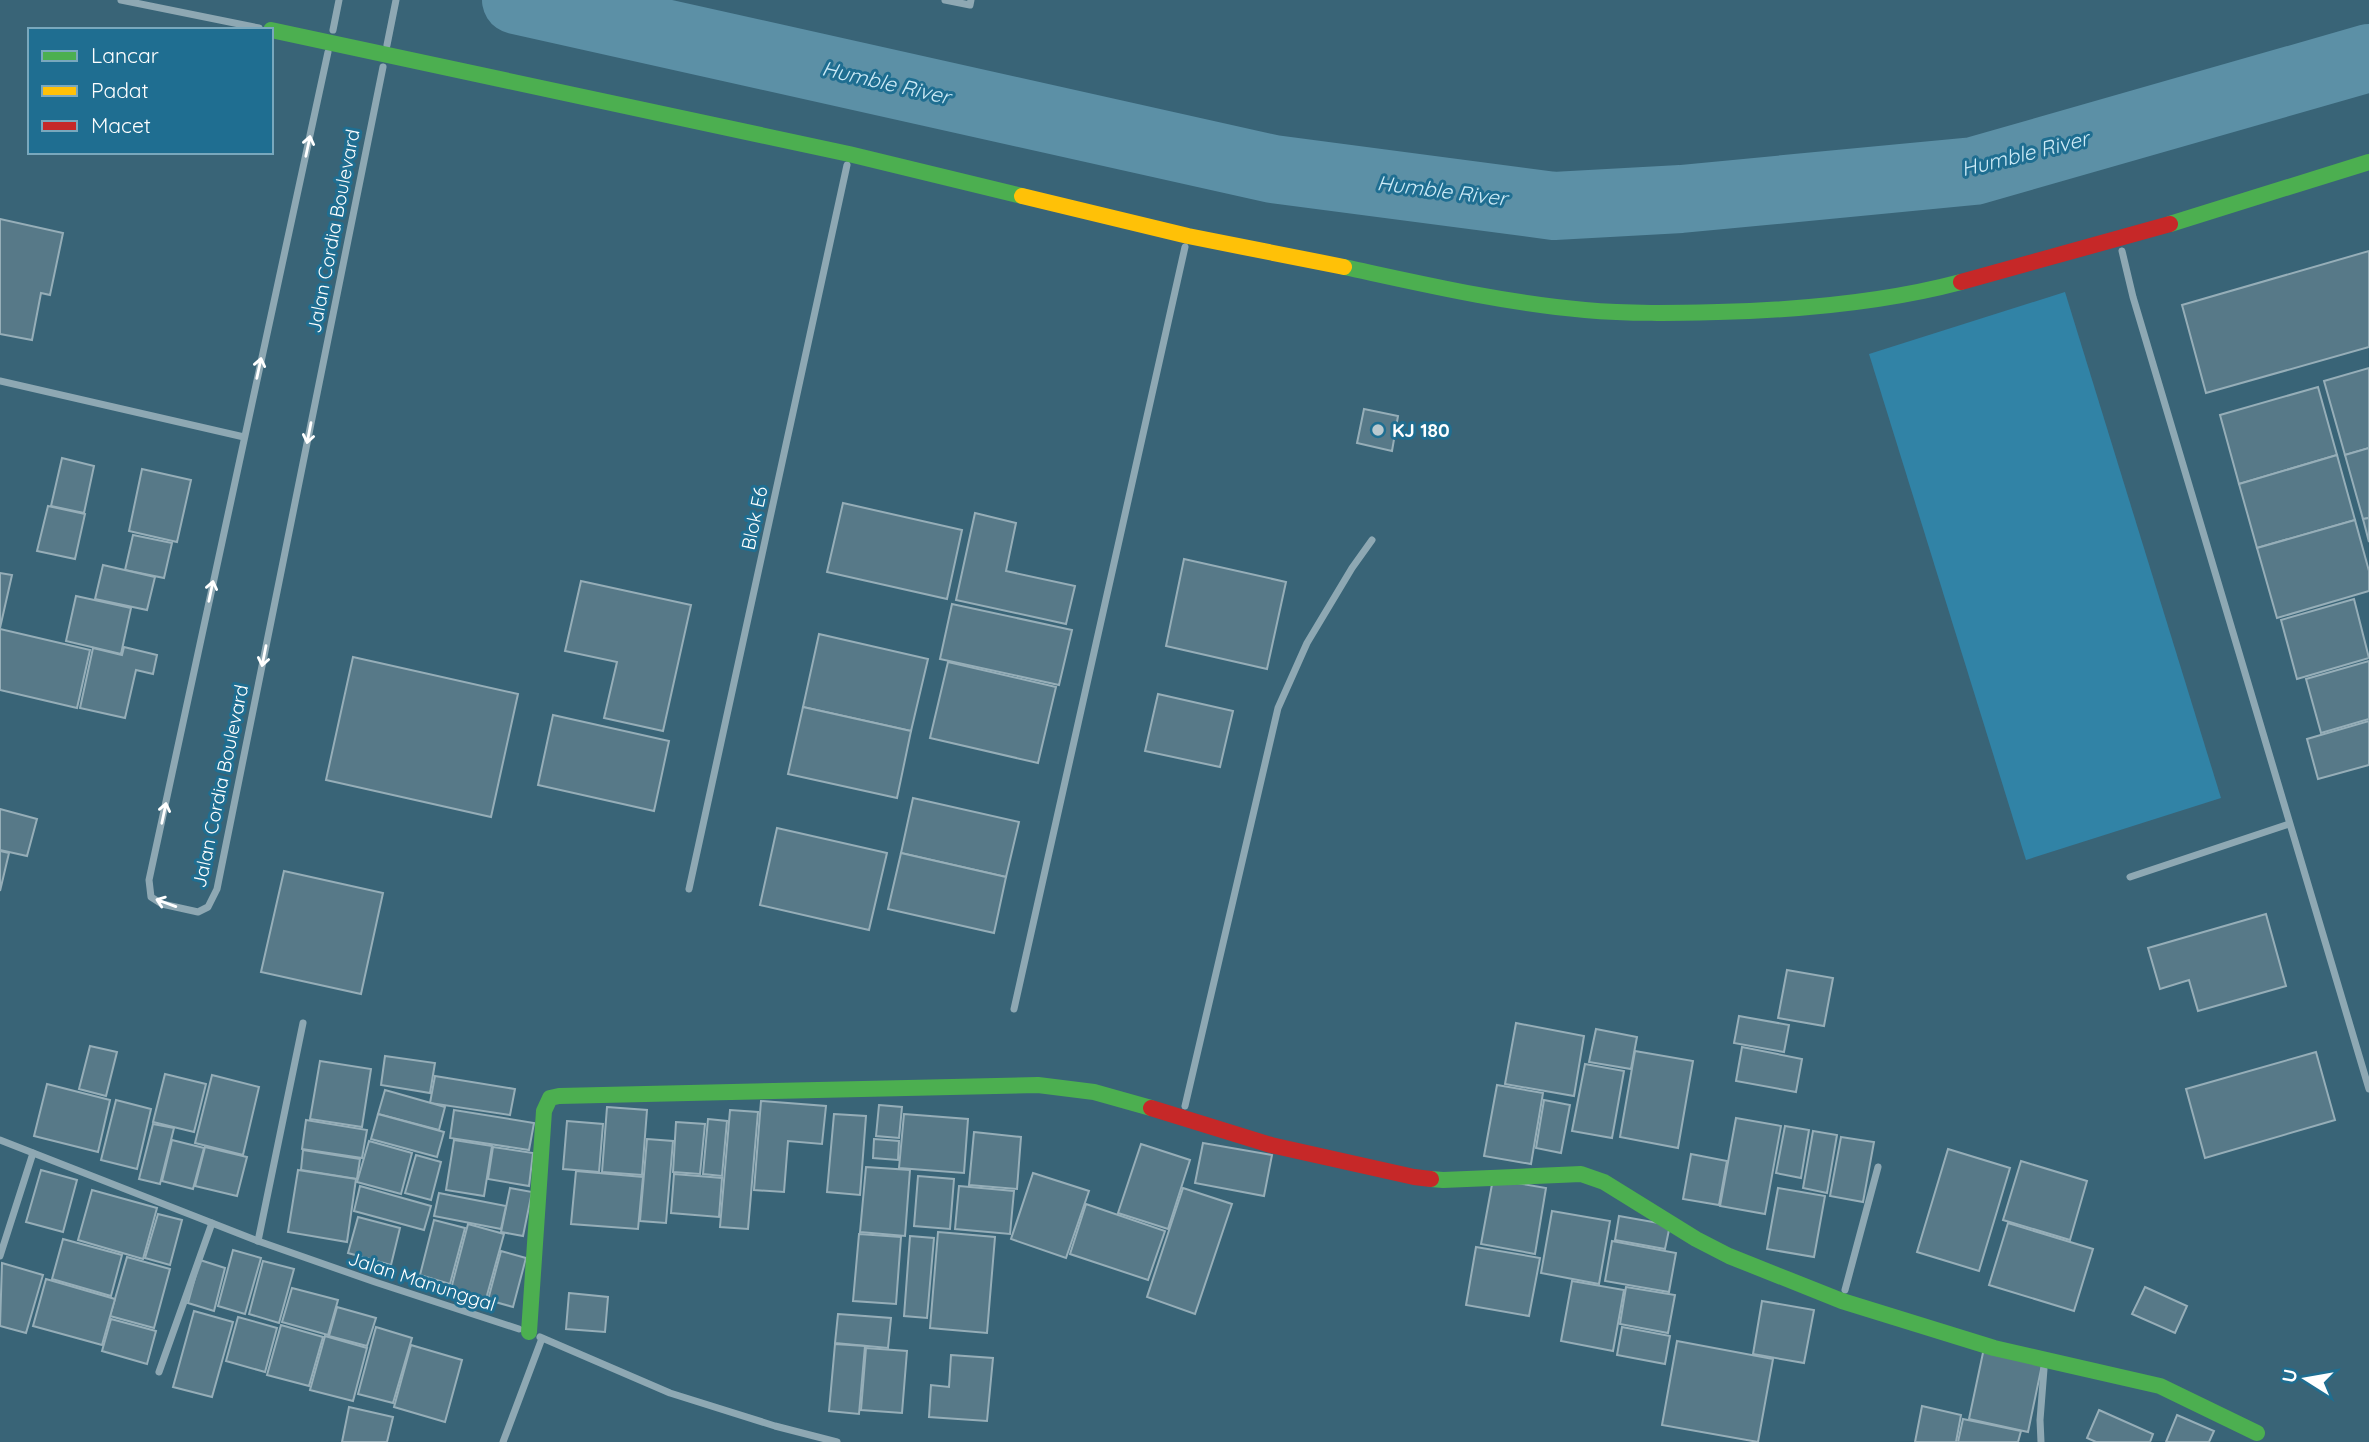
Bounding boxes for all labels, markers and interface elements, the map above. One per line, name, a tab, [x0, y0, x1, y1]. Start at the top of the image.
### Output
legend	[28, 28, 273, 154]
text: Lancar	[91, 42, 159, 68]
water label: Humble River	[820, 55, 956, 110]
text: Padat	[91, 77, 149, 103]
text: Macet	[91, 112, 151, 138]
water label: Humble River	[1958, 124, 2094, 181]
street label: Jalan Cordia Boulevard	[301, 127, 365, 335]
one-way arrow	[301, 135, 315, 158]
water label: Humble River	[1376, 169, 1511, 211]
one-way arrow	[252, 357, 266, 380]
place label: KJ 180	[1392, 418, 1450, 442]
one-way arrow	[301, 421, 315, 444]
marker: KJ 180	[1370, 422, 1386, 438]
street label: Blok E6	[736, 484, 772, 552]
one-way arrow	[205, 580, 218, 603]
one-way arrow	[256, 644, 270, 667]
street label: Jalan Cordia Boulevard	[187, 682, 253, 890]
one-way arrow	[157, 802, 171, 825]
one-way arrow	[156, 896, 177, 908]
street label: Jalan Manunggal	[345, 1246, 499, 1316]
north arrow	[2271, 1344, 2341, 1414]
text: U	[2276, 1367, 2302, 1385]

